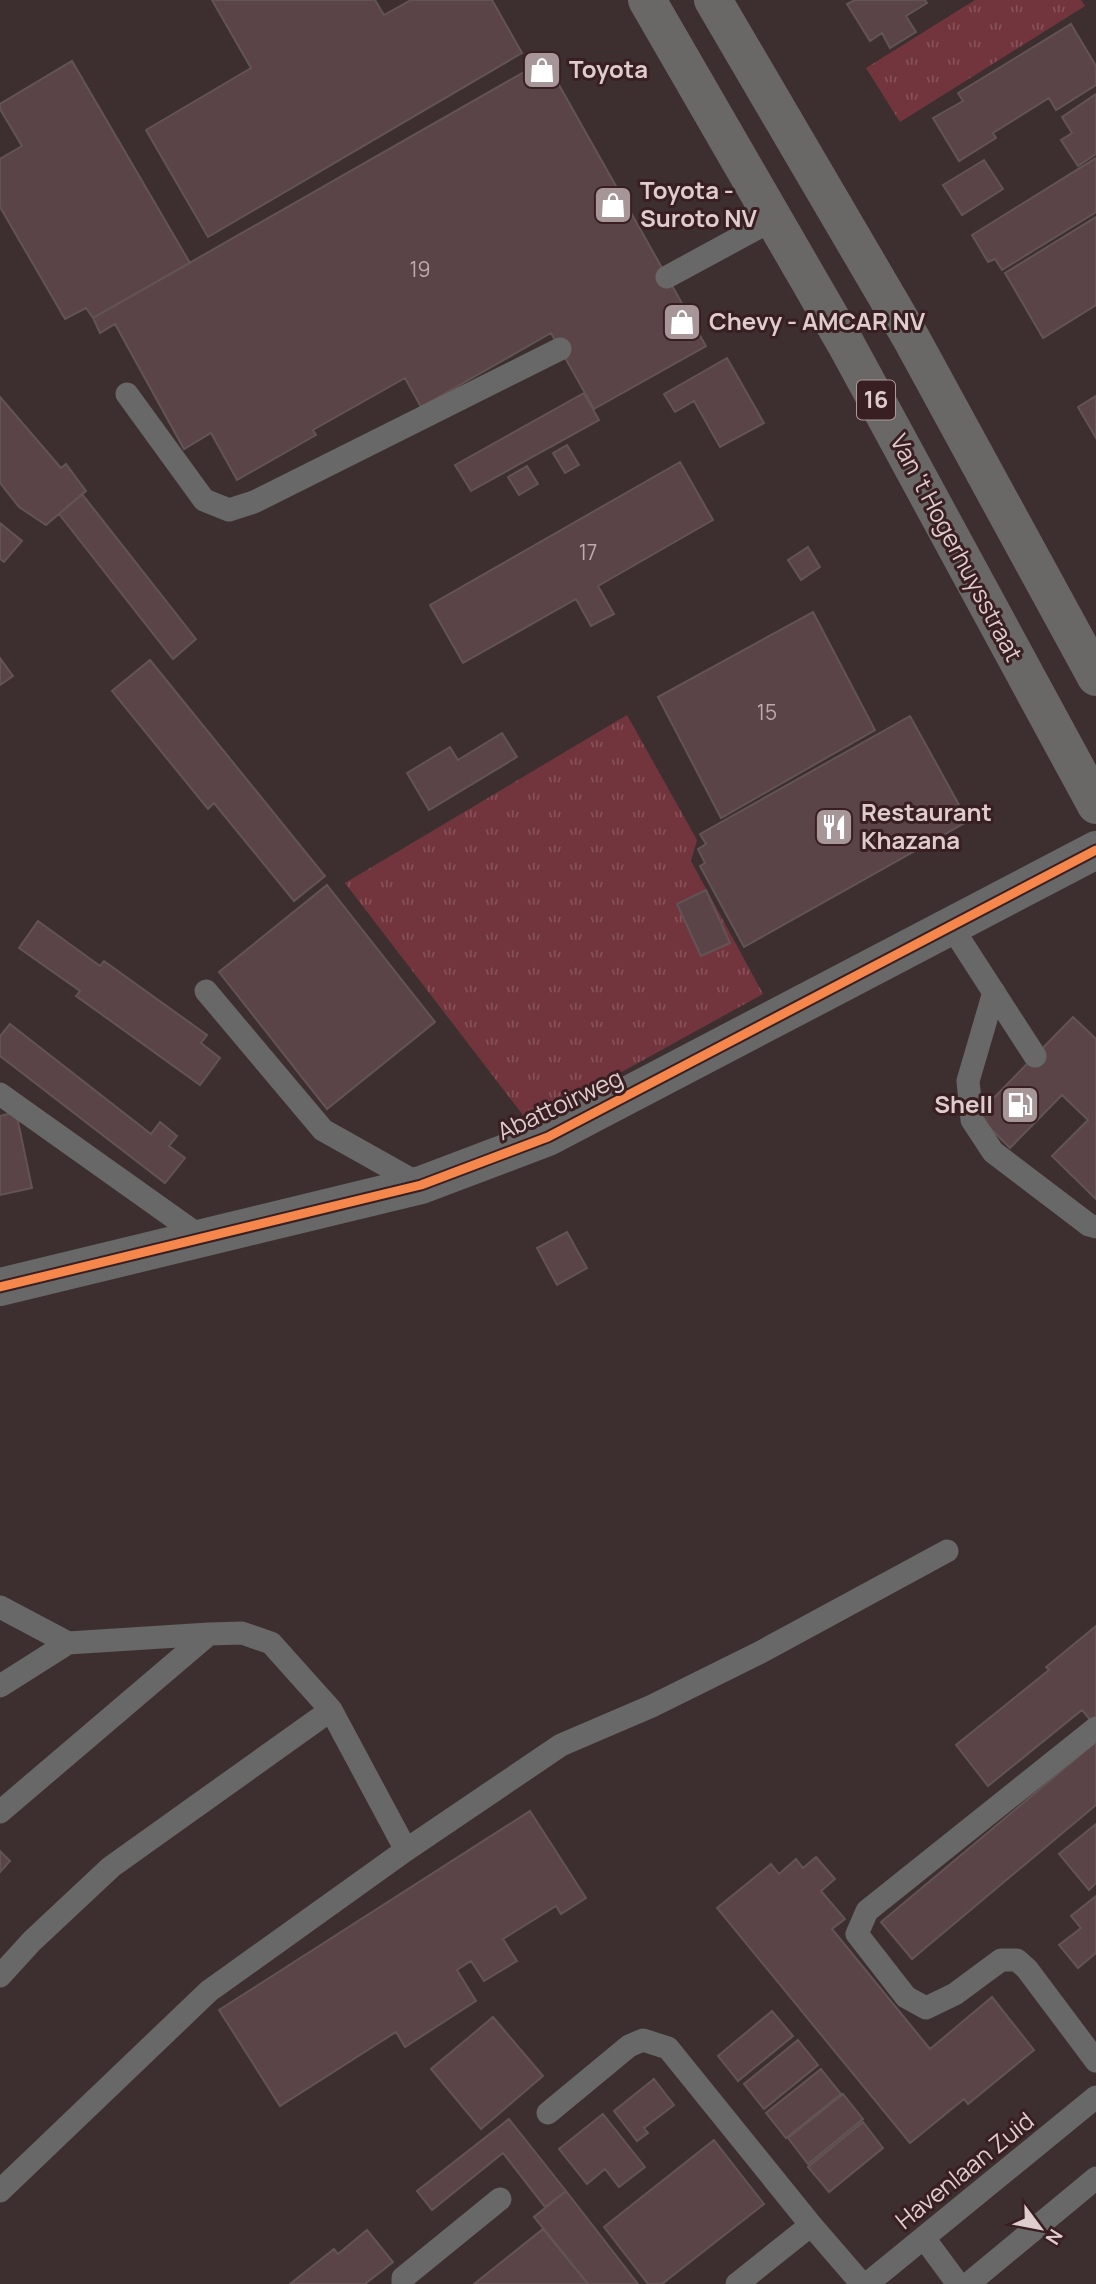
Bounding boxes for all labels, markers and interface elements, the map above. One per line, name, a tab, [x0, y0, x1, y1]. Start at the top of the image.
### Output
shop icon: Toyota	[521, 49, 563, 91]
place label: Toyota	[569, 52, 648, 85]
place label: Toyota - Suroto NV	[640, 173, 758, 234]
shop icon: Toyota - Suroto NV	[592, 184, 634, 226]
house number: 19	[409, 255, 431, 283]
shop icon: Chevy - AMCAR NV	[661, 301, 703, 343]
place label: Chevy - AMCAR NV	[709, 304, 926, 337]
road number: 16	[857, 380, 895, 420]
street label: Van 't Hogerhuysstraat	[883, 428, 1031, 667]
house number: 17	[579, 538, 597, 566]
house number: 15	[757, 698, 777, 726]
place label: Restaurant Khazana	[861, 795, 992, 856]
restaurant icon: Restaurant Khazana	[813, 806, 855, 848]
street label: Abattoirweg	[491, 1060, 628, 1147]
fuel station icon: Shell	[999, 1084, 1041, 1126]
place label: Shell	[934, 1087, 993, 1120]
street label: Havenlaan Zuid	[888, 2104, 1040, 2236]
north arrow	[1005, 2193, 1075, 2263]
text: N	[1040, 2224, 1069, 2250]

